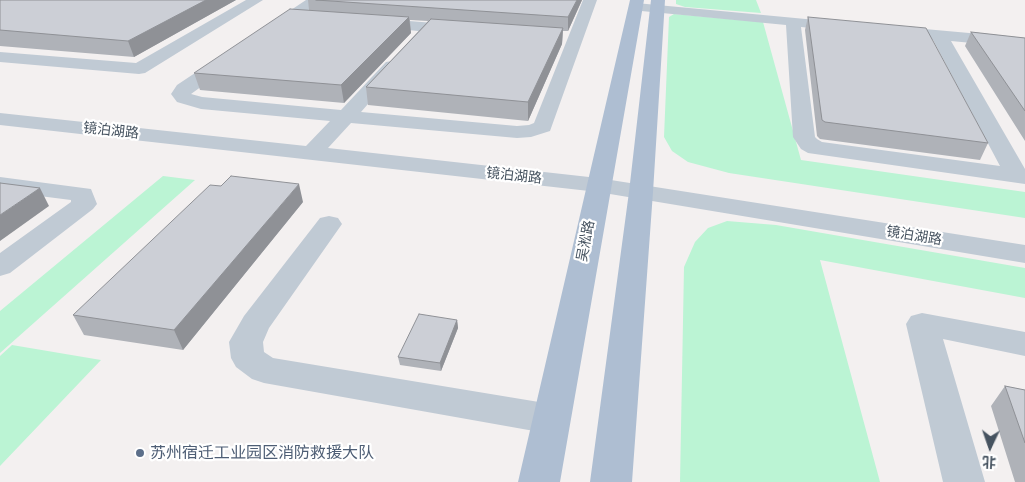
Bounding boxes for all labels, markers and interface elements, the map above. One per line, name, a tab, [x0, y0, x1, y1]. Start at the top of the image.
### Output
street label: 镜泊湖路	[82, 120, 140, 142]
street label: 镜泊湖路	[485, 165, 543, 187]
street label: 吴淞路	[574, 219, 598, 263]
street label: 镜泊湖路	[885, 223, 943, 249]
north arrow	[965, 422, 1015, 472]
place label: 苏州宿迁工业园区消防救援大队	[150, 443, 374, 463]
marker: 苏州宿迁工业园区消防救援大队	[134, 447, 146, 459]
text: 北	[982, 453, 997, 472]

